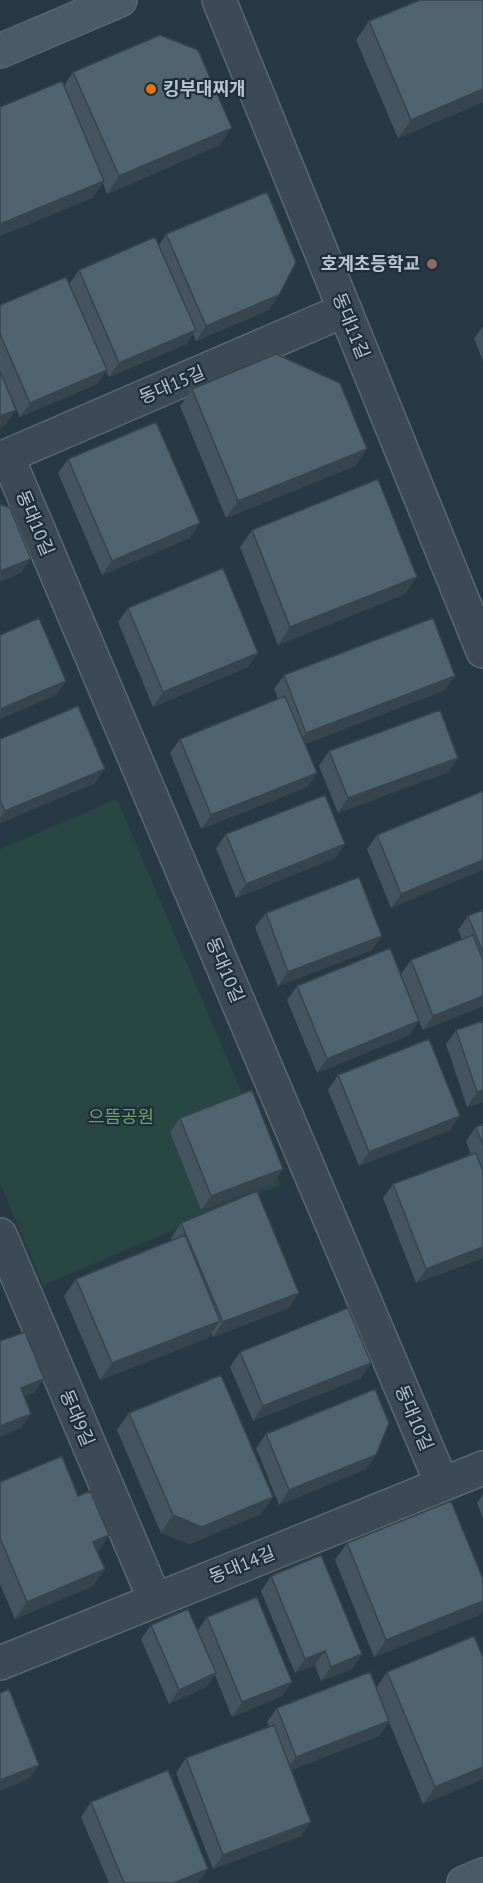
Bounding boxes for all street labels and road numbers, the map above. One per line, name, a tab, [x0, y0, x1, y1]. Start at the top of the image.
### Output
street label: 동대11길	[328, 289, 375, 362]
street label: 동대15길	[135, 360, 208, 409]
street label: 동대10길	[11, 486, 60, 559]
street label: 동대10길	[201, 933, 250, 1006]
street label: 동대10길	[390, 1381, 439, 1454]
street label: 동대9길	[55, 1386, 100, 1450]
street label: 동대14길	[205, 1541, 278, 1588]

